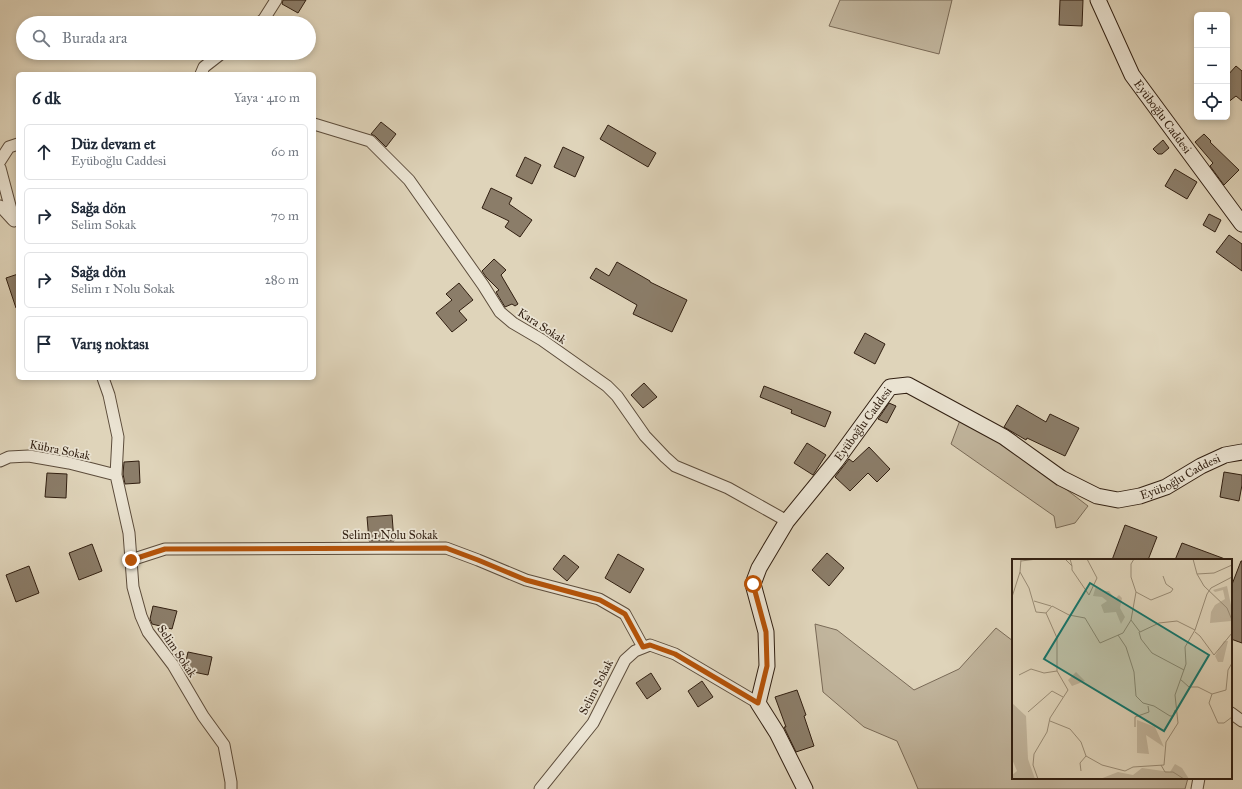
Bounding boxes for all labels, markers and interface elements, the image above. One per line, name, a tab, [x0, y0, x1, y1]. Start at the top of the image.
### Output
map controls	[1194, 12, 1230, 120]
button: +	[1194, 12, 1230, 48]
search box	[16, 16, 316, 60]
icon: search	[30, 27, 52, 49]
text: Burada ara	[62, 29, 127, 47]
button: −	[1194, 48, 1230, 84]
street label: Eyüboğlu Caddesi	[1131, 77, 1195, 157]
button: locate	[1194, 84, 1230, 120]
text: 6 dk	[32, 88, 61, 109]
text: Yaya · 410 m	[234, 90, 300, 106]
text: Düz devam et	[71, 135, 156, 153]
icon: ahead	[33, 141, 55, 163]
text: 60 m	[271, 144, 299, 160]
text: Eyüboğlu Caddesi	[71, 153, 166, 169]
text: Sağa dön	[71, 199, 126, 217]
icon: right	[33, 205, 55, 227]
text: 70 m	[271, 208, 299, 224]
text: Selim Sokak	[71, 217, 136, 233]
text: Sağa dön	[71, 263, 126, 281]
icon: right	[33, 269, 55, 291]
text: 280 m	[264, 272, 299, 288]
text: Selim 1 Nolu Sokak	[71, 281, 175, 297]
street label: Kara Sokak	[515, 305, 569, 347]
icon: arrive	[33, 333, 55, 355]
text: Varış noktası	[71, 335, 149, 353]
street label: Eyüboğlu Caddesi	[831, 384, 895, 464]
street label: Kübra Sokak	[28, 437, 92, 463]
street label: Eyüboğlu Caddesi	[1138, 451, 1223, 502]
street label: Selim 1 Nolu Sokak	[342, 528, 438, 542]
route end	[122, 551, 140, 569]
inset map	[1012, 559, 1232, 779]
route start	[744, 575, 762, 593]
street label: Selim Sokak	[154, 622, 200, 680]
street label: Selim Sokak	[576, 657, 616, 717]

